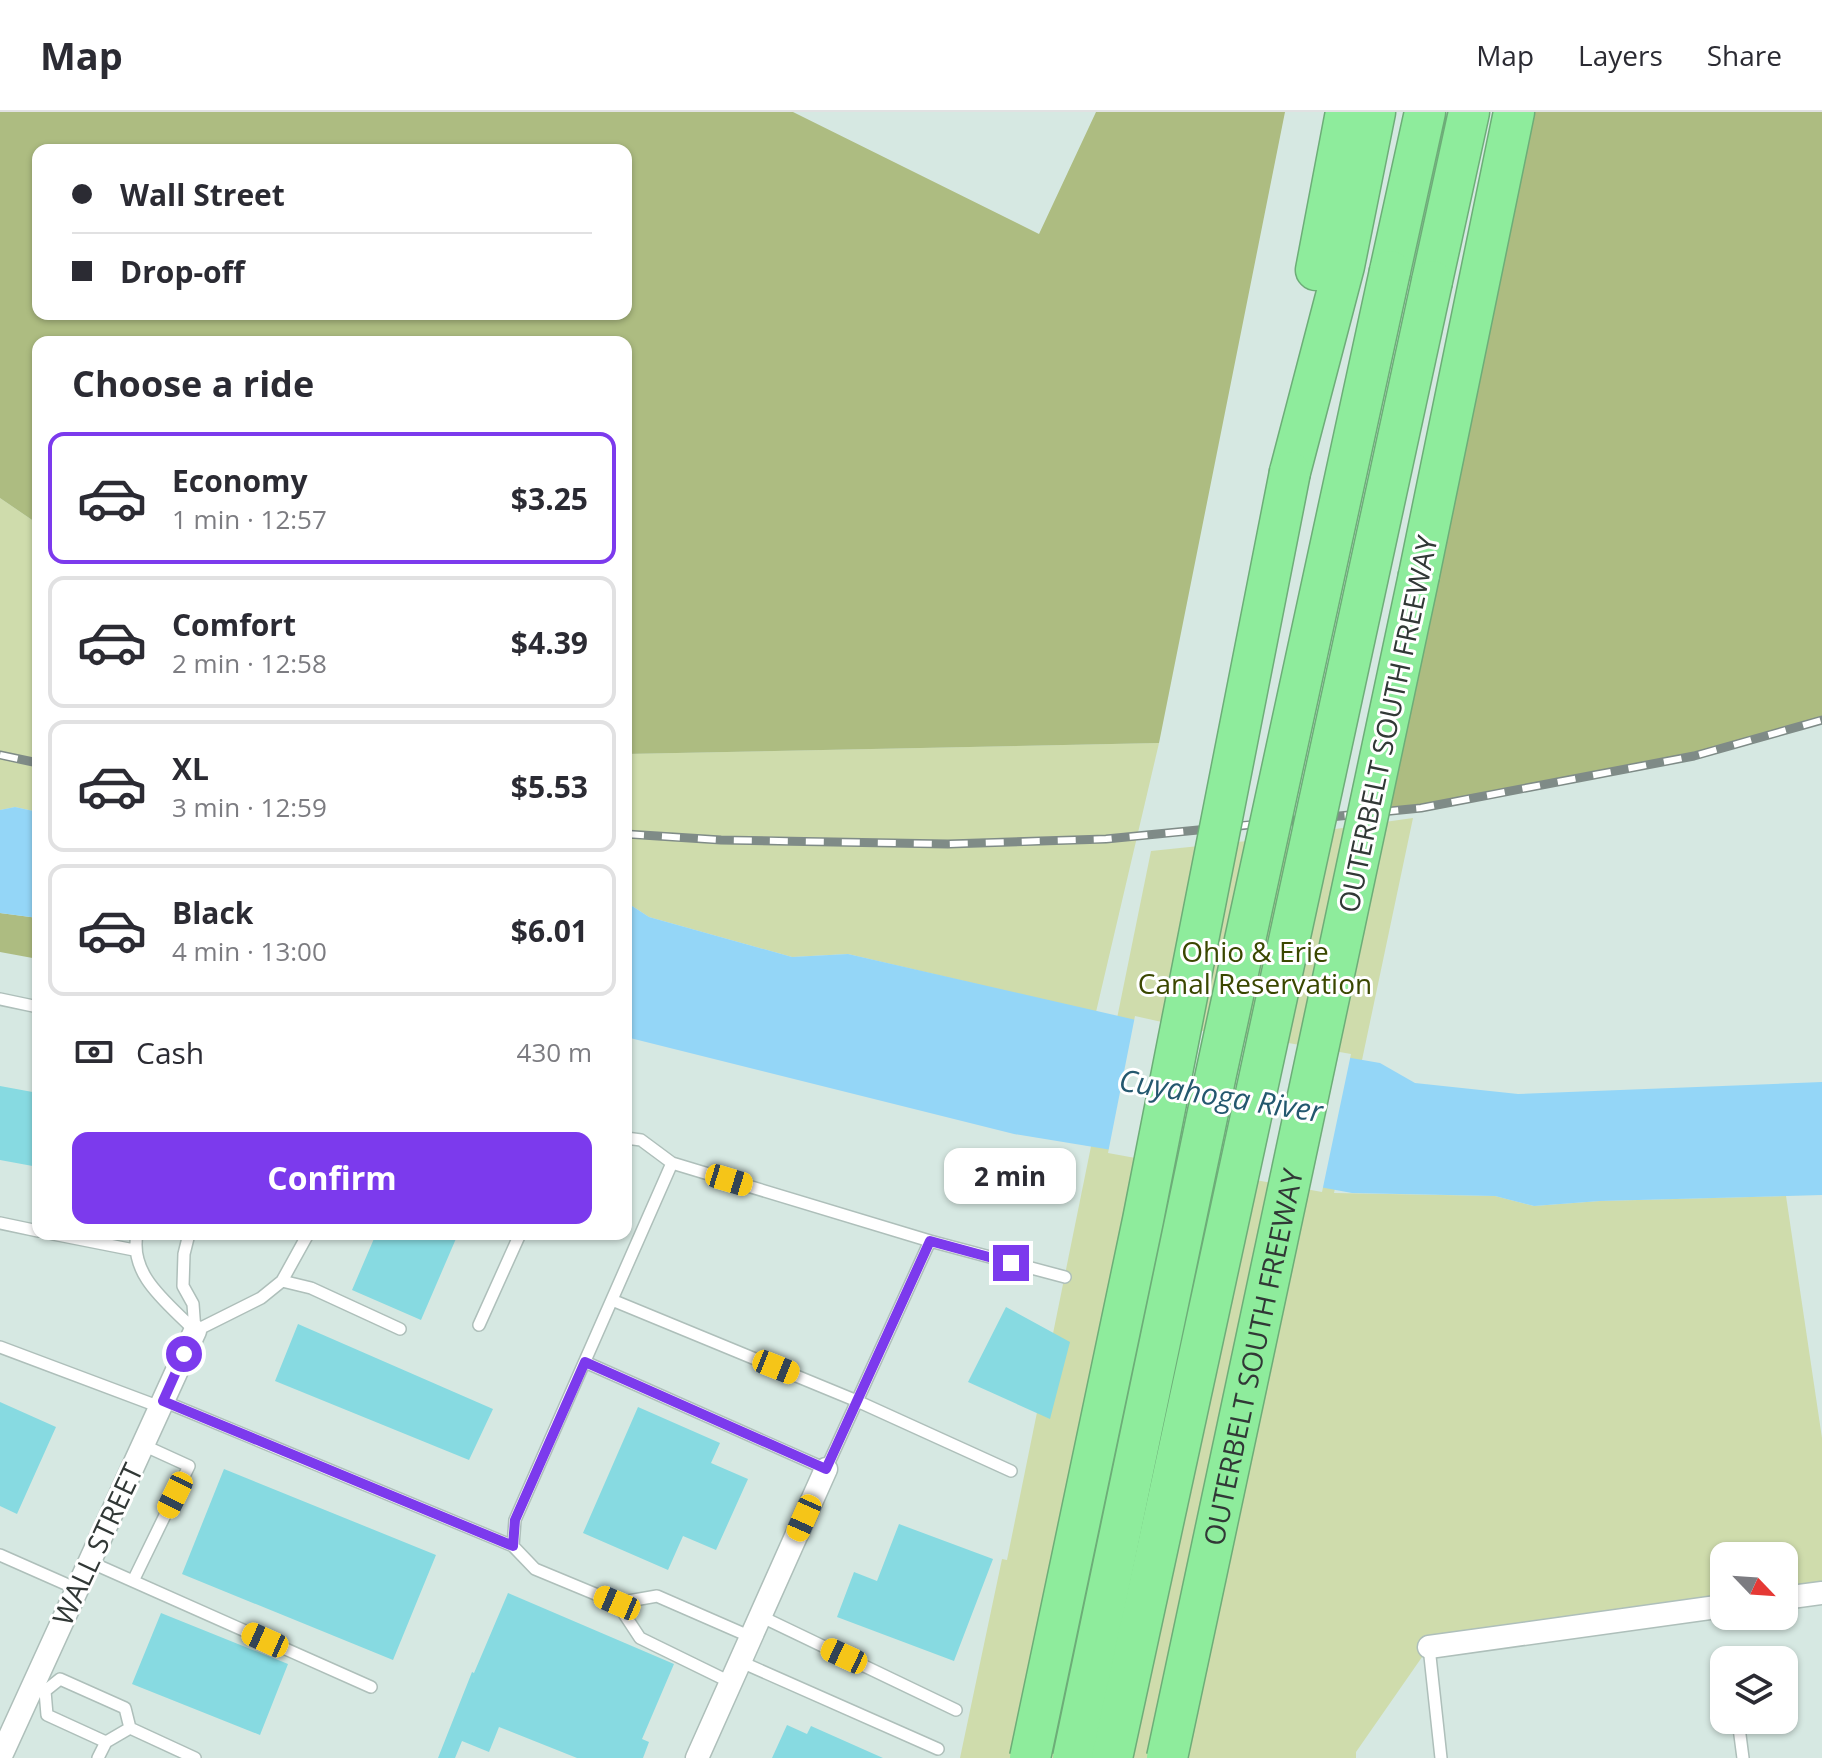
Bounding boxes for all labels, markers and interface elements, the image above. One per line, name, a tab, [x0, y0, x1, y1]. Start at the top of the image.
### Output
text: Map	[40, 29, 123, 81]
text: Map	[1476, 36, 1534, 74]
text: Layers	[1578, 36, 1663, 74]
text: Share	[1707, 36, 1782, 74]
text: Wall Street	[120, 174, 285, 215]
text: Drop-off	[120, 251, 245, 292]
text: Choose a ride	[72, 359, 314, 408]
text: Economy	[172, 460, 308, 501]
icon: car	[76, 462, 148, 534]
text: $3.25	[511, 478, 588, 519]
text: 1 min · 12:57	[172, 501, 327, 537]
street label: OUTERBELT SOUTH FREEWAY	[1328, 532, 1446, 916]
text: Comfort	[172, 604, 296, 645]
icon: car	[76, 606, 148, 678]
text: $4.39	[511, 622, 588, 663]
text: 2 min · 12:58	[172, 645, 327, 681]
text: XL	[172, 748, 209, 789]
icon: car	[76, 750, 148, 822]
text: $5.53	[511, 766, 588, 807]
text: 3 min · 12:59	[172, 789, 327, 825]
text: Black	[172, 892, 253, 933]
icon: car	[76, 894, 148, 966]
text: $6.01	[511, 910, 588, 951]
park label: Ohio & Erie Canal Reservation	[1138, 932, 1372, 1002]
text: 4 min · 13:00	[172, 933, 327, 969]
icon: cash	[72, 1030, 116, 1074]
text: Cash	[136, 1032, 204, 1073]
text: 430 m	[517, 1034, 592, 1070]
water label: Cuyahoga River	[1116, 1059, 1327, 1132]
button: Confirm	[72, 1132, 592, 1224]
callout: 2 min	[945, 1147, 1077, 1203]
text: 2 min	[974, 1158, 1046, 1194]
car	[703, 1162, 755, 1198]
street label: OUTERBELT SOUTH FREEWAY	[1194, 1165, 1311, 1549]
route end	[993, 1245, 1029, 1281]
route start	[166, 1336, 202, 1372]
car	[749, 1347, 803, 1387]
street label: WALL STREET	[43, 1456, 151, 1631]
car	[154, 1468, 196, 1522]
car	[783, 1491, 825, 1545]
north arrow	[1710, 1542, 1798, 1630]
map controls	[1710, 1542, 1798, 1734]
car	[590, 1583, 644, 1623]
car	[238, 1619, 292, 1661]
car	[817, 1635, 871, 1677]
button: layers	[1710, 1646, 1798, 1734]

